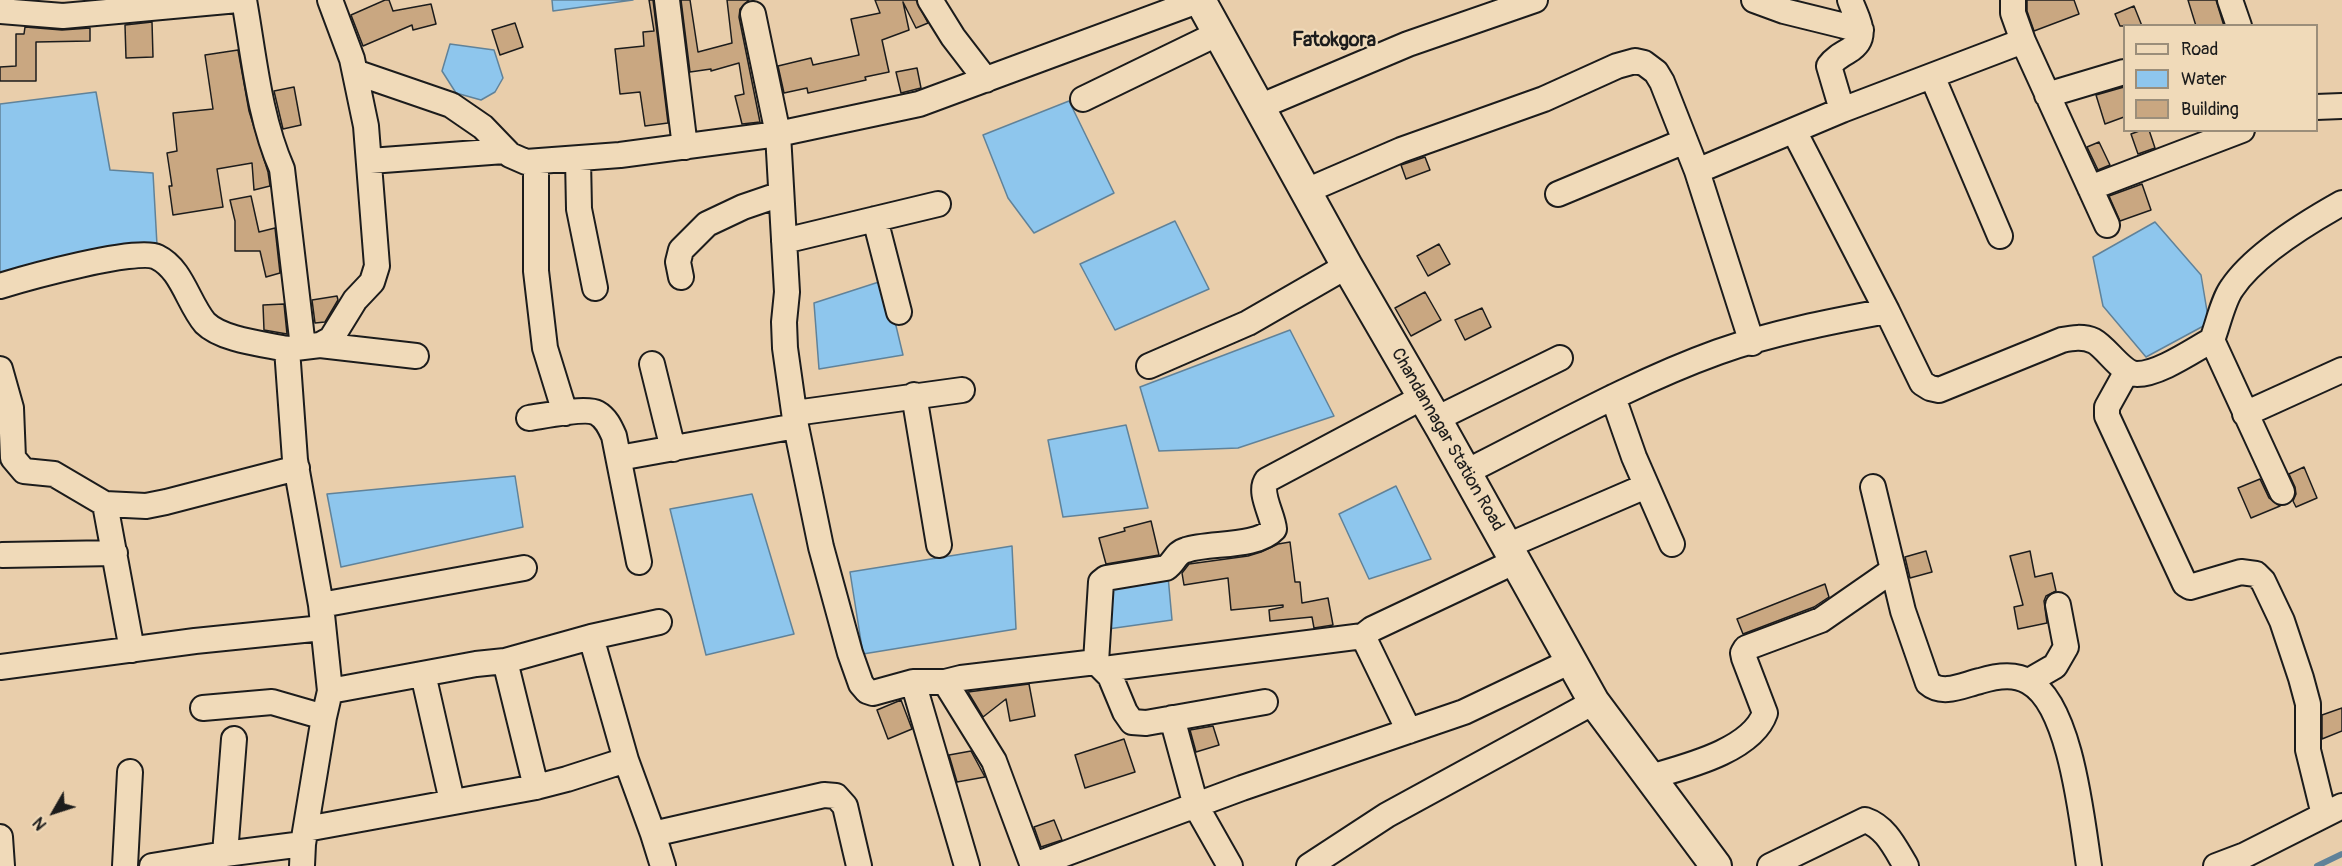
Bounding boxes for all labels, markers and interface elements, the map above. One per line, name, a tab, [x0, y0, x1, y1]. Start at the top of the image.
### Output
legend	[2123, 24, 2318, 132]
district label: Fatokgora	[1292, 29, 1376, 53]
text: Road	[2181, 38, 2218, 61]
text: Water	[2181, 68, 2227, 91]
text: Building	[2181, 98, 2239, 121]
street label: Chandannagar Station Road	[1386, 345, 1508, 535]
north arrow	[24, 782, 84, 842]
text: N	[29, 813, 51, 834]

